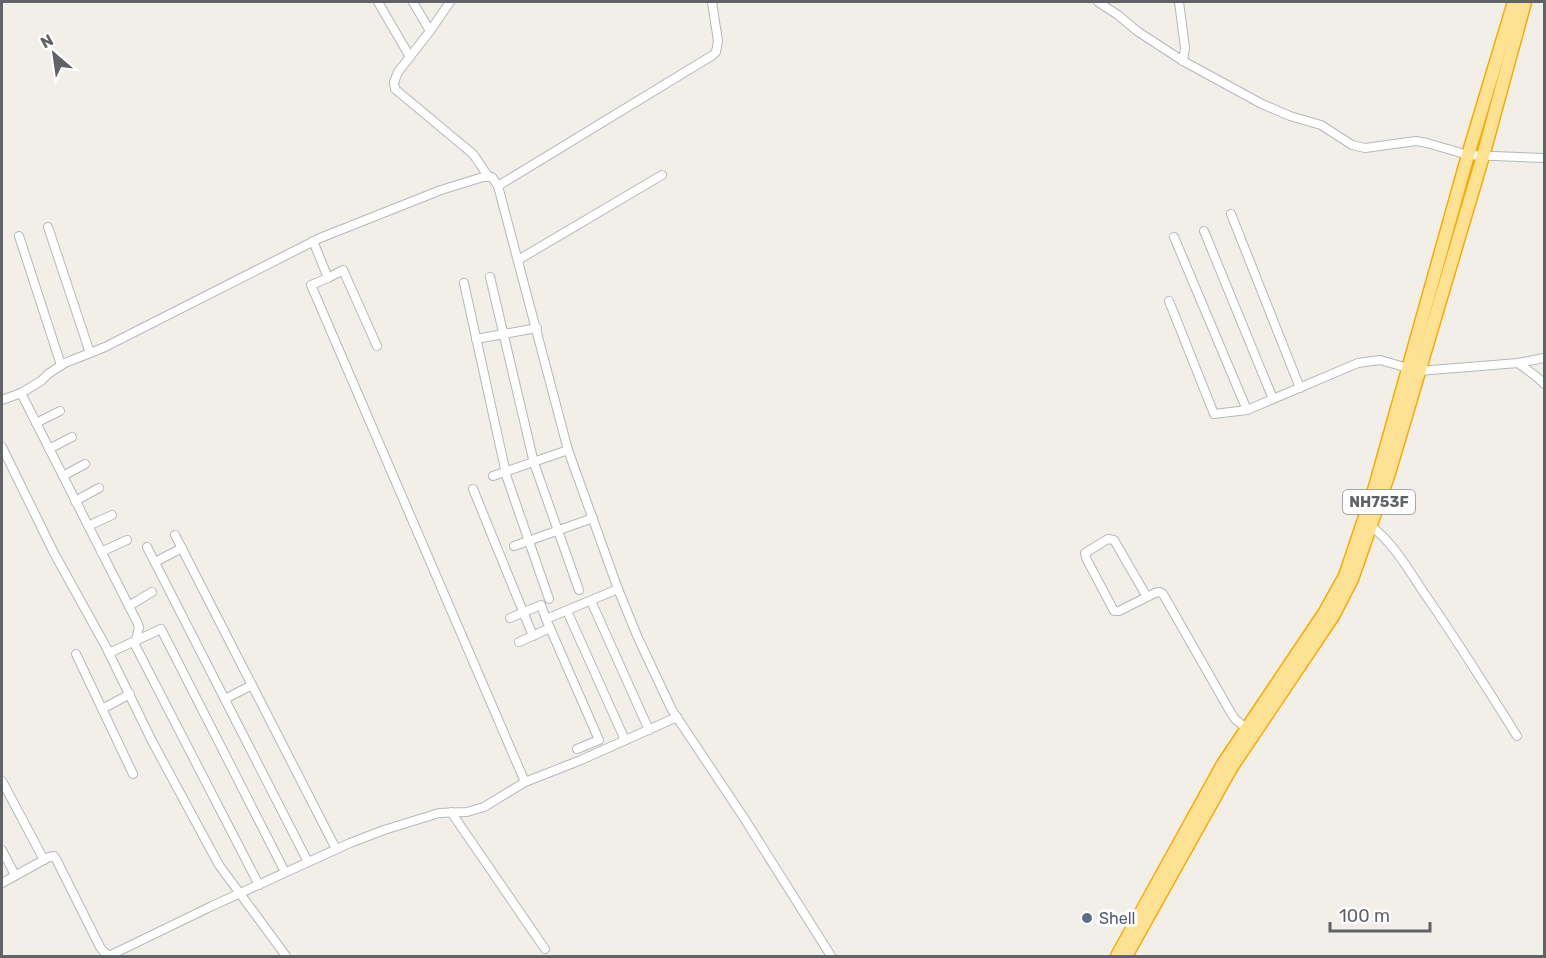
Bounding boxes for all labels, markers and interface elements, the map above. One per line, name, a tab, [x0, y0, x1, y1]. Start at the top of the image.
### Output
north arrow	[24, 24, 84, 84]
text: N	[37, 30, 57, 52]
road number: NH753F	[1343, 490, 1415, 514]
scale bar	[1330, 895, 1430, 933]
text: 100 m	[1339, 905, 1390, 927]
place label: Shell	[1099, 909, 1135, 928]
marker: Shell	[1080, 911, 1094, 925]

